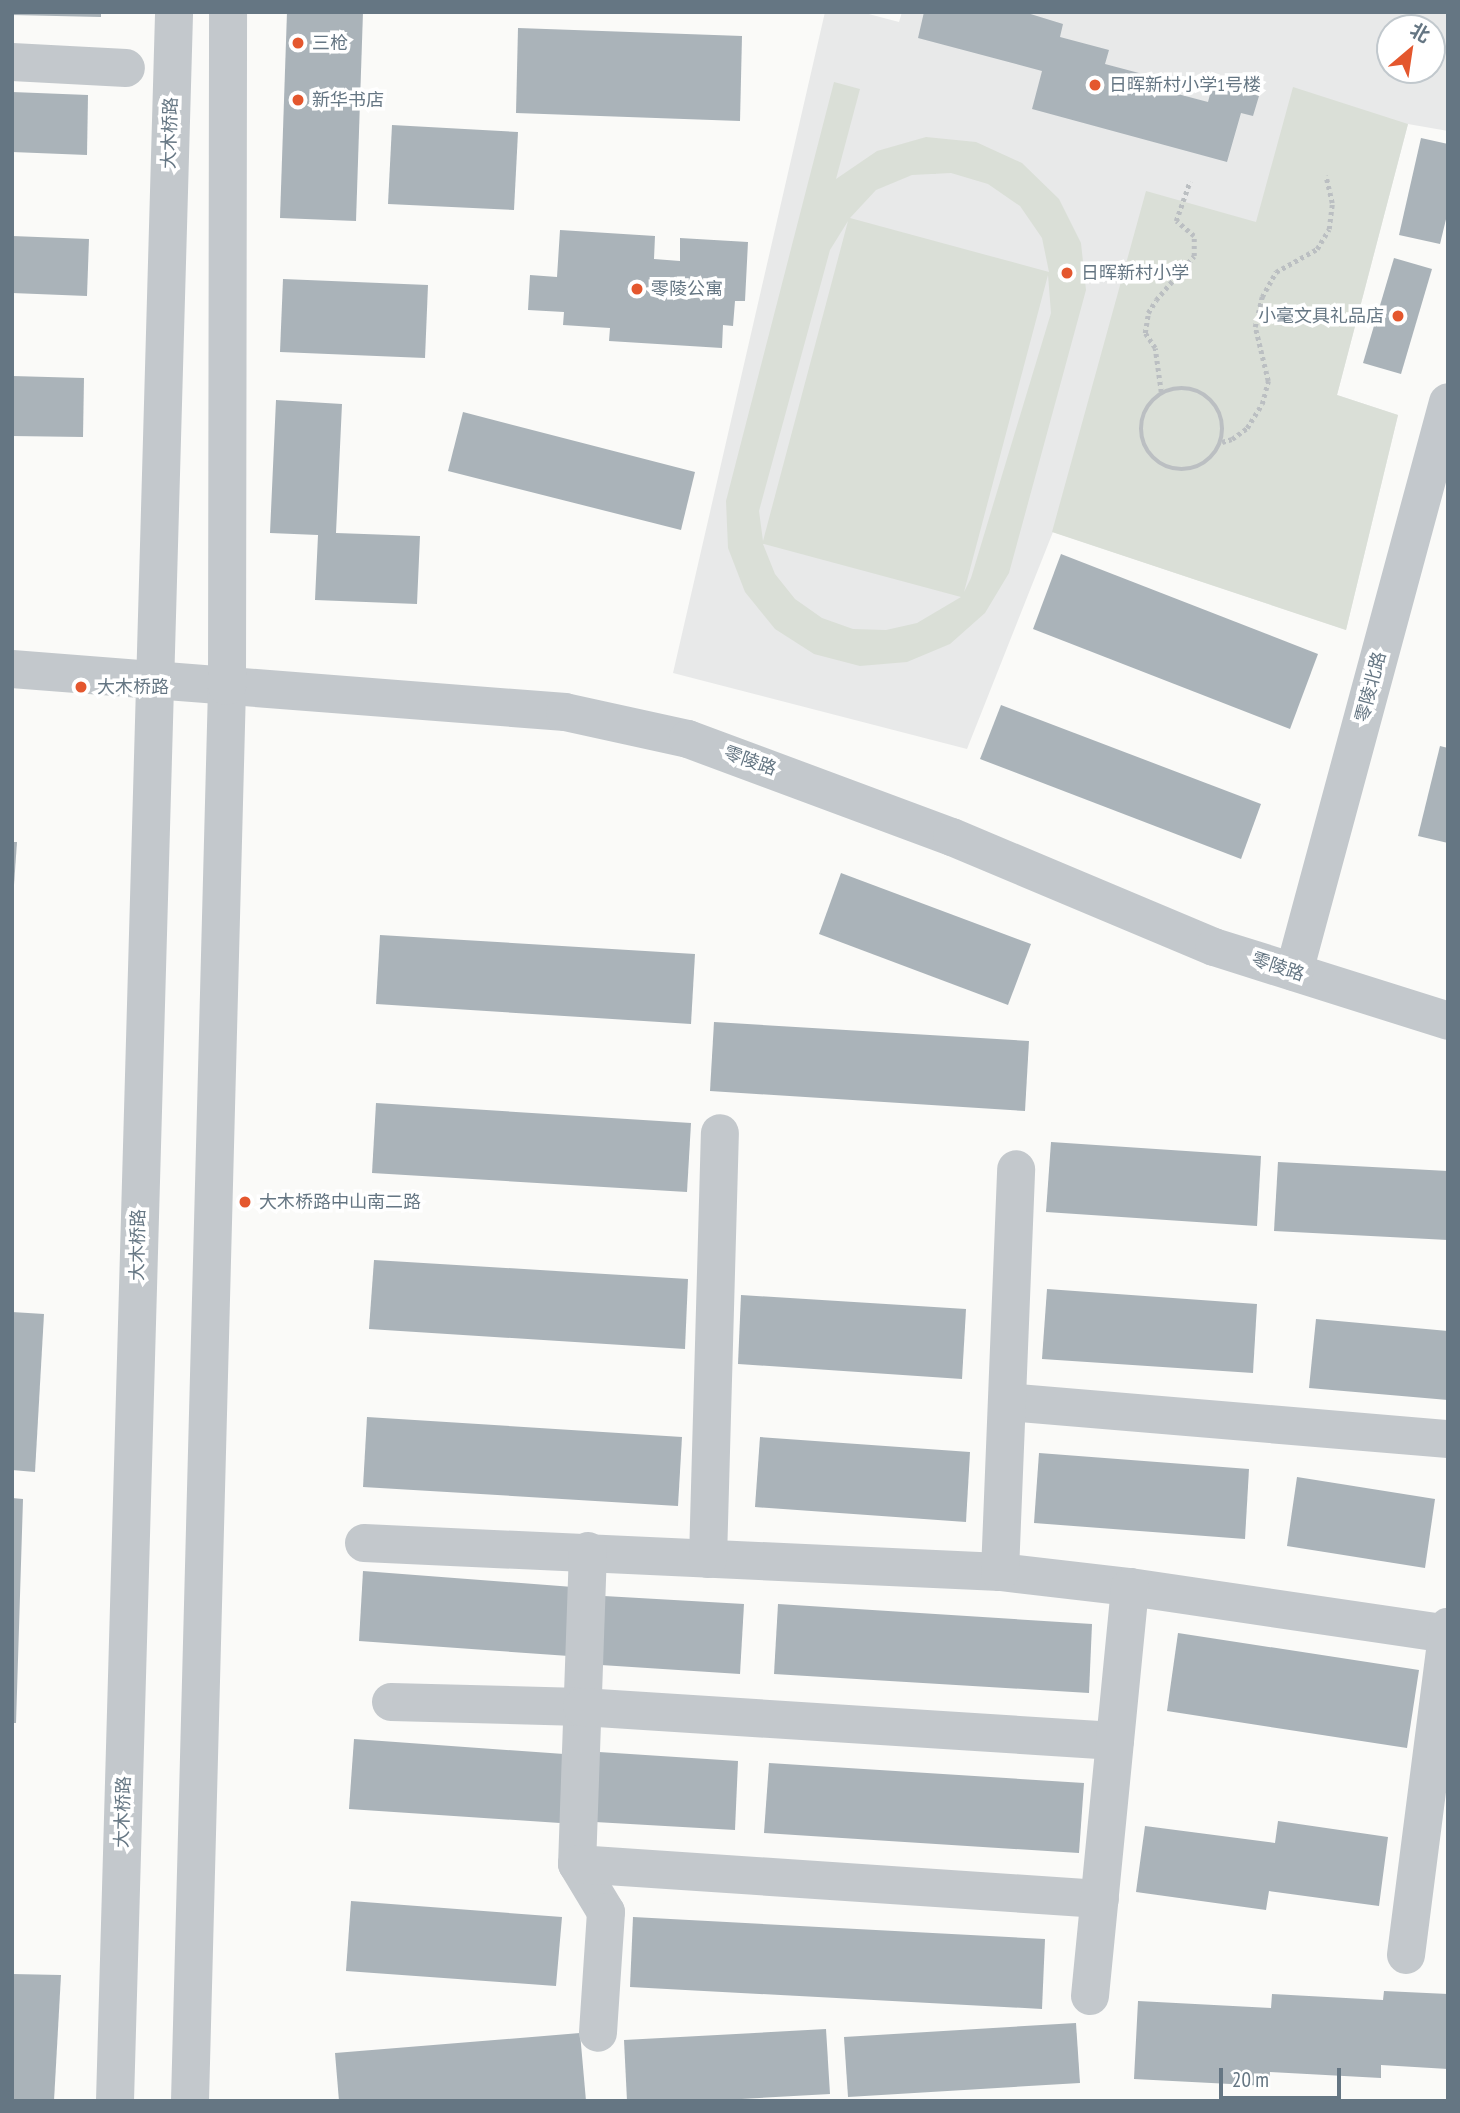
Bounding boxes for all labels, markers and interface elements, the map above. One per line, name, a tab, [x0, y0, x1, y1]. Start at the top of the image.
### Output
north arrow	[1376, 14, 1446, 84]
text: 北	[1406, 17, 1434, 47]
place label: 三枪	[312, 32, 348, 54]
marker: 三枪	[290, 35, 306, 51]
place label: 日晖新村小学1号楼	[1109, 74, 1261, 96]
marker: 日晖新村小学1号楼	[1087, 77, 1103, 93]
place label: 新华书店	[312, 89, 384, 111]
marker: 新华书店	[290, 92, 306, 108]
street label: 大木桥路	[158, 97, 182, 169]
place label: 日晖新村小学	[1081, 262, 1189, 284]
marker: 日晖新村小学	[1059, 265, 1075, 281]
place label: 零陵公寓	[651, 278, 723, 300]
marker: 零陵公寓	[629, 281, 645, 297]
place label: 小毫文具礼品店	[1258, 305, 1384, 327]
marker: 小毫文具礼品店	[1390, 308, 1406, 324]
street label: 零陵北路	[1351, 649, 1391, 725]
place label: 大木桥路	[97, 676, 169, 698]
marker: 大木桥路	[71, 677, 91, 697]
street label: 零陵路	[721, 742, 779, 780]
street label: 零陵路	[1249, 948, 1307, 986]
place label: 大木桥路中山南二路	[259, 1191, 421, 1213]
marker: 大木桥路中山南二路	[237, 1194, 253, 1210]
street label: 大木桥路	[127, 1209, 149, 1281]
street label: 大木桥路	[111, 1776, 135, 1848]
scale bar	[1222, 2054, 1344, 2098]
text: 20 m	[1232, 2066, 1269, 2093]

